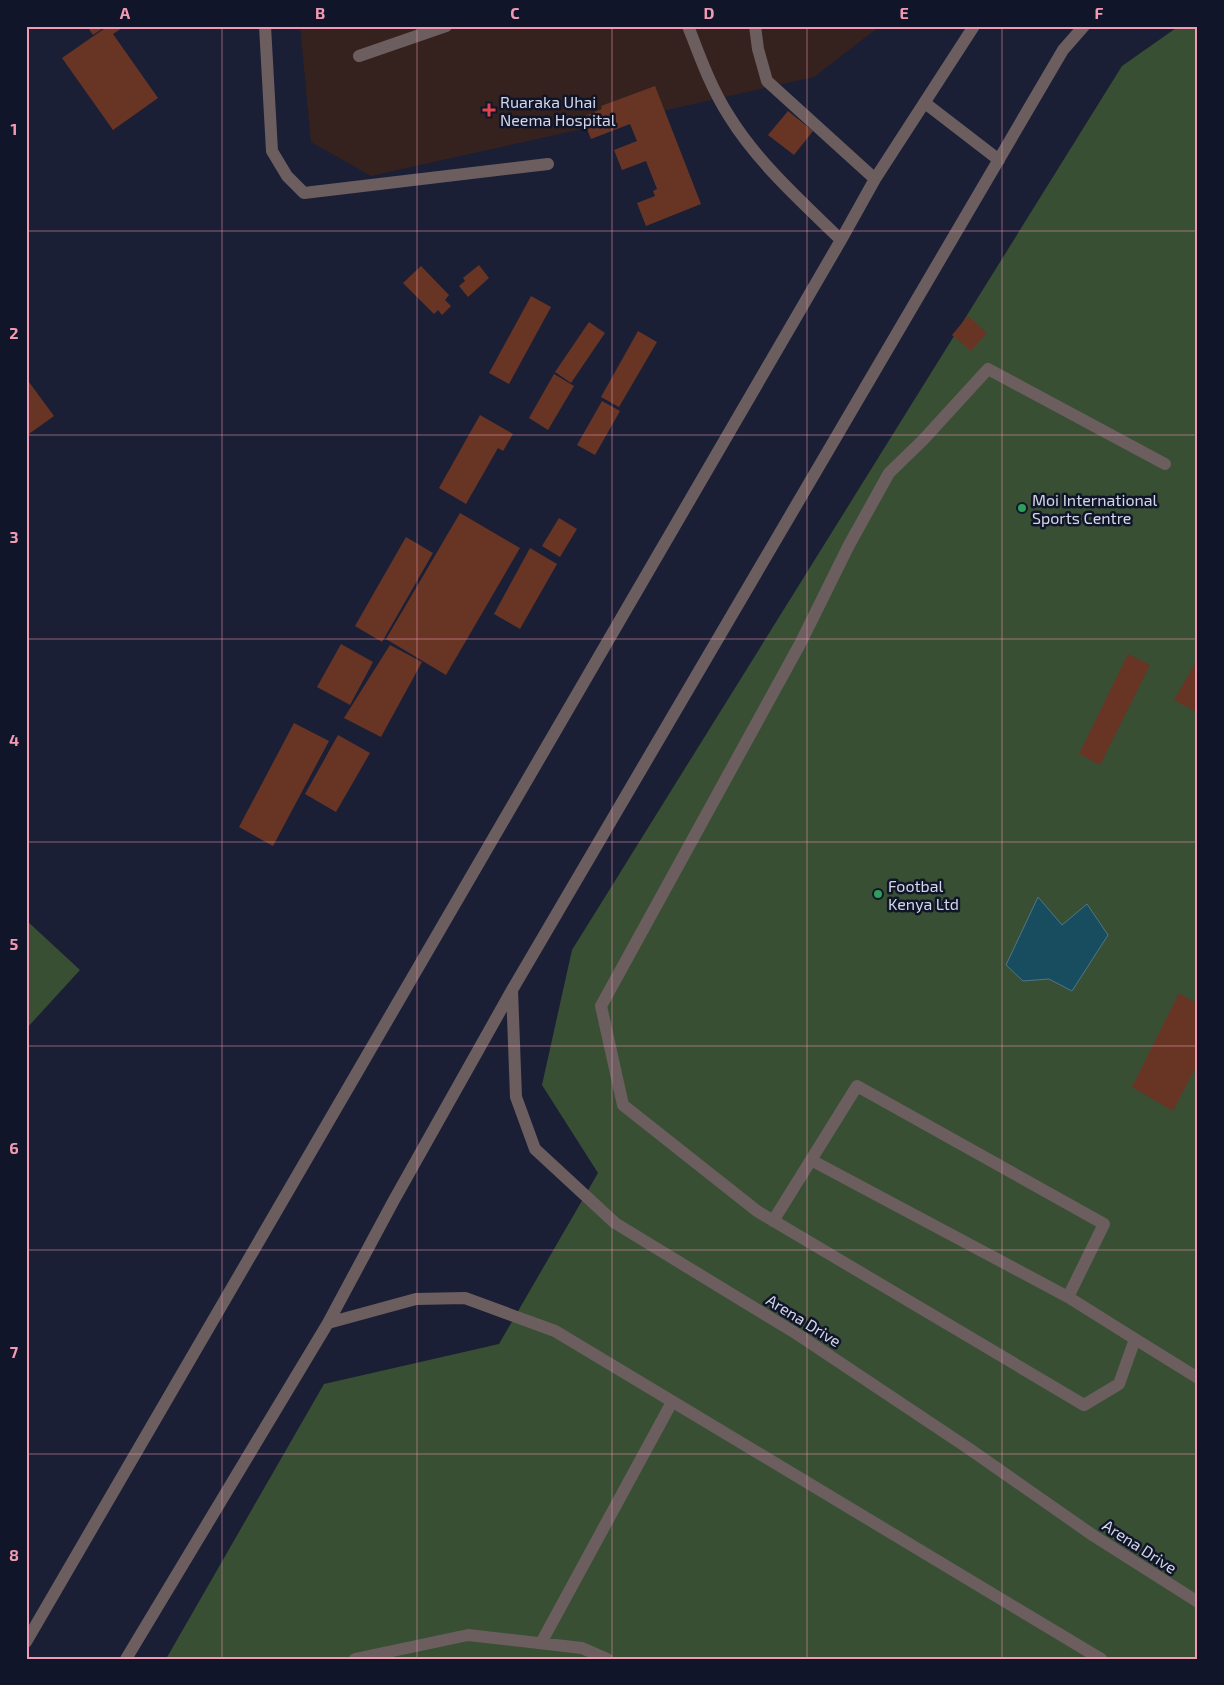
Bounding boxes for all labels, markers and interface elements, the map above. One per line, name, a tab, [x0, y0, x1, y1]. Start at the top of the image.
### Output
text: A	[120, 3, 131, 22]
text: B	[315, 3, 325, 22]
text: C	[510, 3, 520, 22]
text: D	[704, 3, 715, 22]
text: E	[899, 3, 909, 22]
text: F	[1095, 3, 1104, 22]
place label: Ruaraka Uhai Neema Hospital	[500, 92, 616, 129]
marker: Ruaraka Uhai Neema Hospital	[482, 103, 496, 117]
text: 1	[11, 119, 17, 138]
text: 2	[9, 323, 19, 342]
place label: Moi International Sports Centre	[1032, 490, 1158, 527]
marker: Moi International Sports Centre	[1016, 502, 1028, 514]
text: 3	[9, 527, 19, 546]
text: 4	[9, 730, 19, 749]
place label: Footbal Kenya Ltd	[888, 876, 959, 913]
marker: Footbal Kenya Ltd	[872, 888, 884, 900]
text: 5	[10, 934, 19, 953]
text: 6	[9, 1138, 19, 1157]
street label: Arena Drive	[763, 1290, 845, 1350]
text: 7	[10, 1342, 19, 1361]
street label: Arena Drive	[1099, 1515, 1181, 1577]
text: 8	[9, 1545, 19, 1564]

